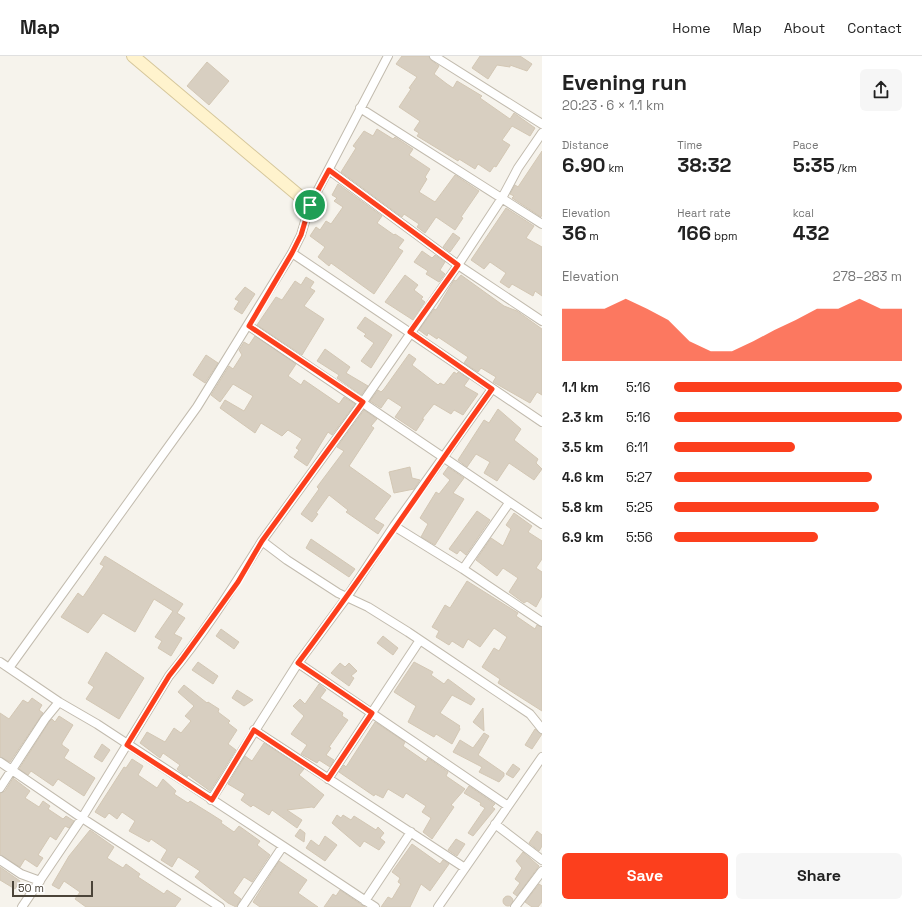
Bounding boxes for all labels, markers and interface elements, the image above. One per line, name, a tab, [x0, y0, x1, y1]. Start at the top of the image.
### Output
text: Map	[20, 15, 60, 40]
text: Home	[672, 19, 710, 37]
text: Map	[732, 19, 762, 37]
text: About	[784, 19, 825, 37]
text: Contact	[847, 19, 902, 37]
text: Evening run	[562, 68, 687, 96]
button: share	[860, 69, 902, 111]
text: 20:23 · 6 × 1.1 km	[562, 97, 664, 114]
text: Distance	[562, 138, 609, 152]
text: Time	[677, 138, 702, 152]
text: Pace	[793, 138, 818, 152]
text: 6.90	[562, 152, 606, 178]
text: 38:32	[677, 152, 732, 178]
text: 5:35	[793, 152, 835, 178]
text: km	[606, 161, 624, 175]
text: /km	[835, 161, 857, 175]
pin	[293, 188, 327, 222]
icon: arrive	[299, 194, 321, 216]
text: Elevation	[562, 206, 610, 220]
text: Heart rate	[677, 206, 731, 220]
text: kcal	[793, 206, 814, 220]
text: 36	[562, 220, 587, 246]
text: 166	[677, 220, 711, 246]
text: 432	[793, 220, 829, 246]
text: m	[587, 229, 599, 243]
text: bpm	[711, 229, 738, 243]
text: Elevation	[562, 268, 619, 285]
text: 278–283 m	[833, 268, 902, 285]
text: 1.1 km	[562, 379, 599, 396]
text: 5:16	[626, 379, 650, 396]
text: 2.3 km	[562, 409, 603, 426]
text: 5:16	[626, 409, 650, 426]
text: 3.5 km	[562, 439, 603, 456]
text: 6:11	[626, 439, 648, 456]
text: 4.6 km	[562, 469, 604, 486]
text: 5:27	[626, 469, 652, 486]
text: 5.8 km	[562, 499, 603, 516]
text: 5:25	[626, 499, 653, 516]
text: 6.9 km	[562, 529, 604, 546]
text: 5:56	[626, 529, 653, 546]
button: Save	[562, 853, 728, 899]
button: Share	[736, 853, 902, 899]
scale bar	[12, 879, 93, 898]
text: 50 m	[18, 881, 44, 895]

